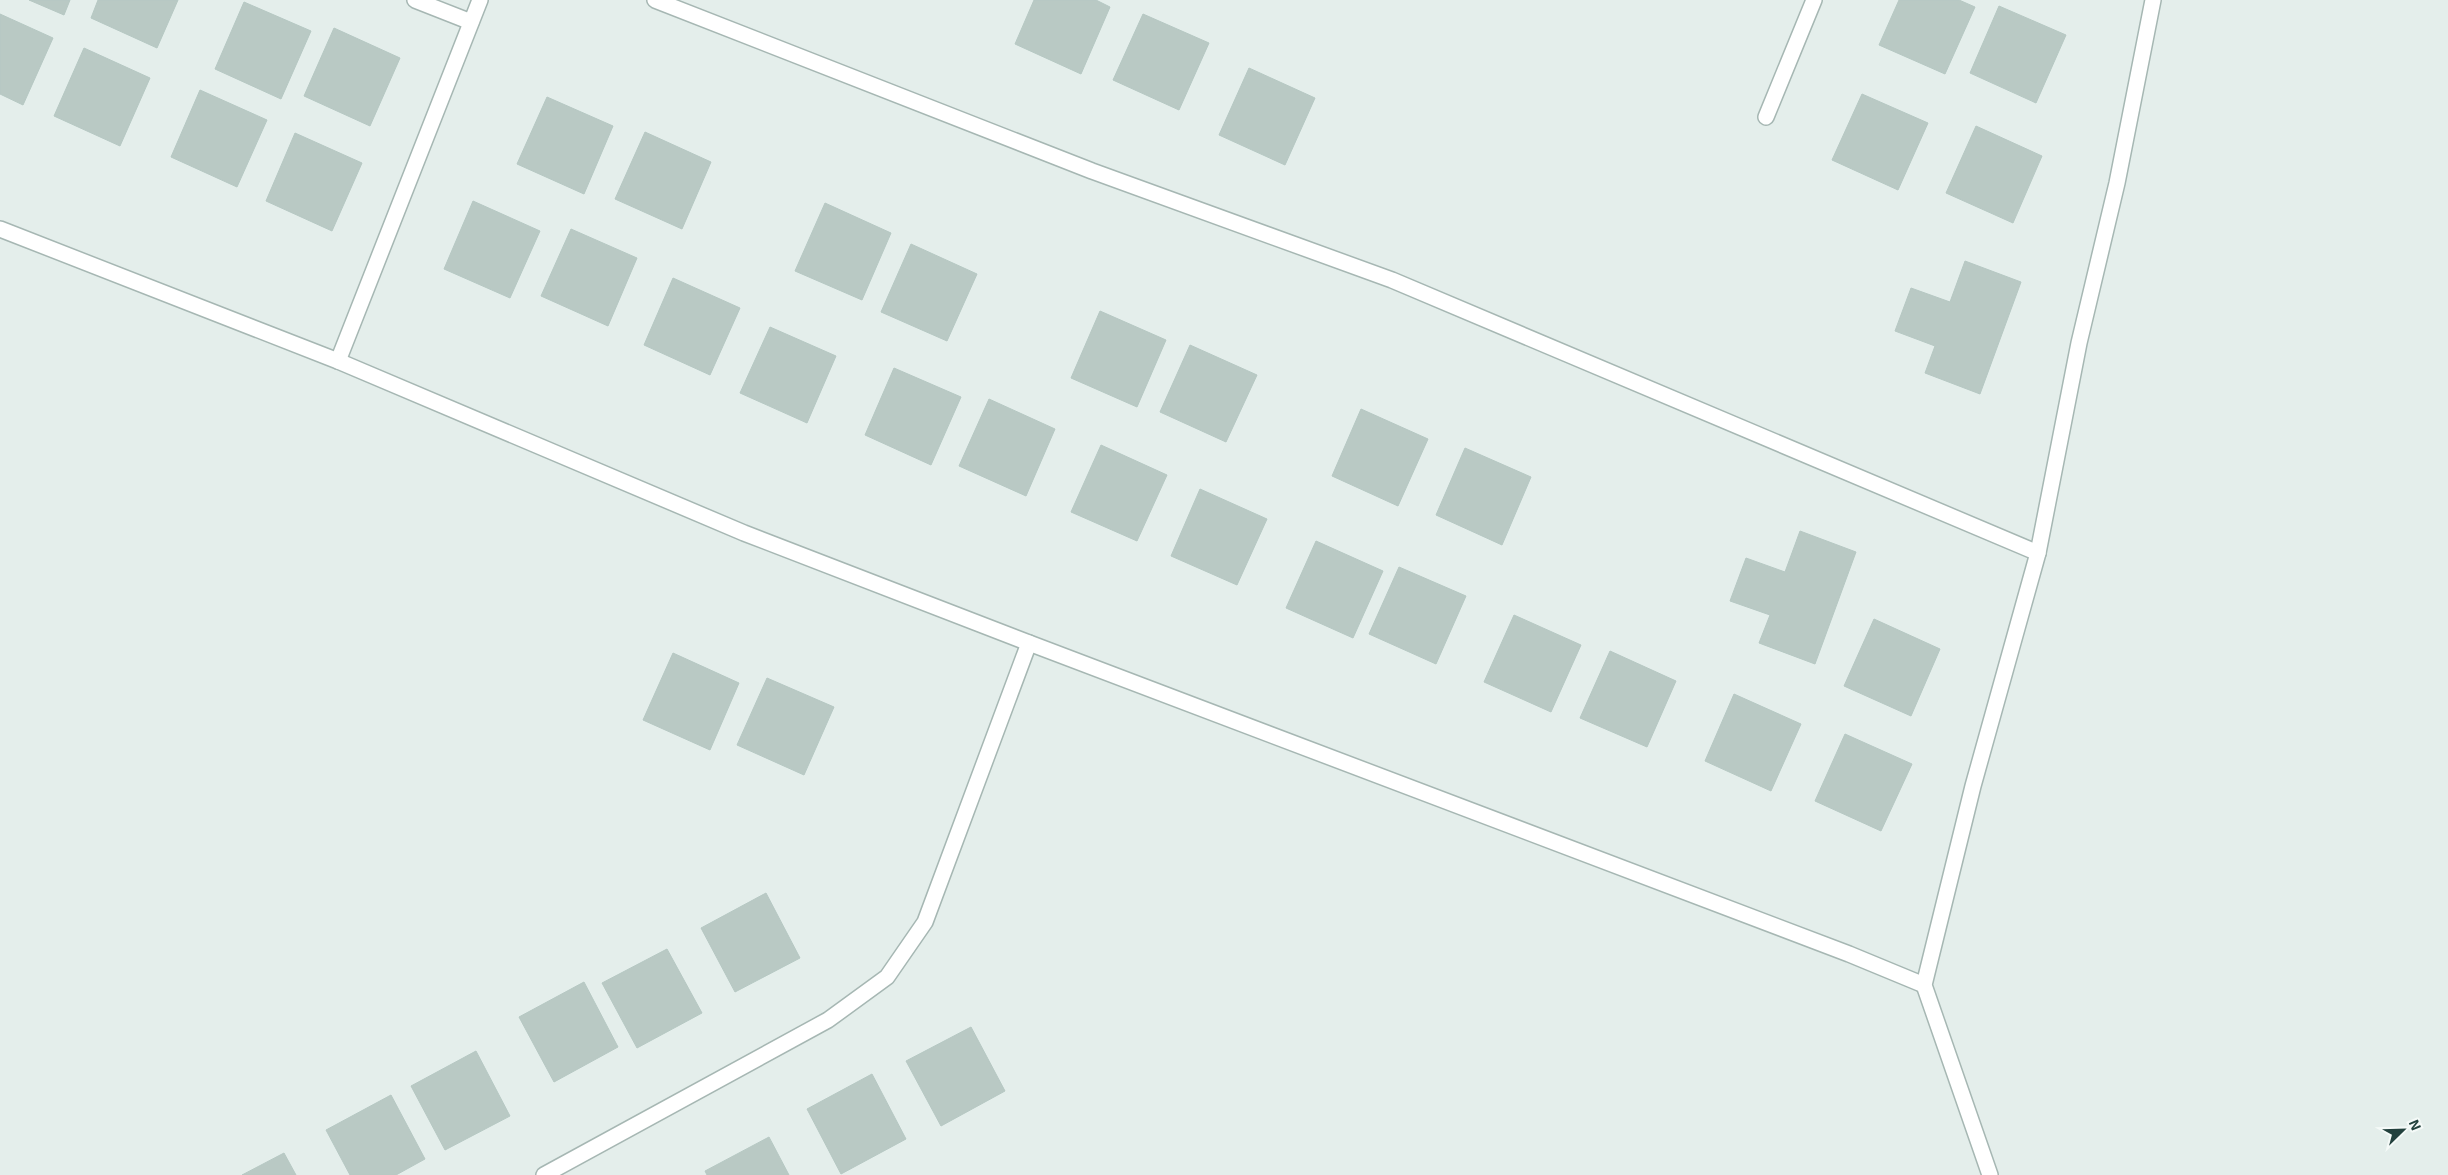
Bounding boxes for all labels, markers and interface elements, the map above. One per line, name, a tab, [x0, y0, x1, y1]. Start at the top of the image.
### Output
north arrow	[2378, 1105, 2428, 1155]
text: N	[2406, 1117, 2425, 1133]

